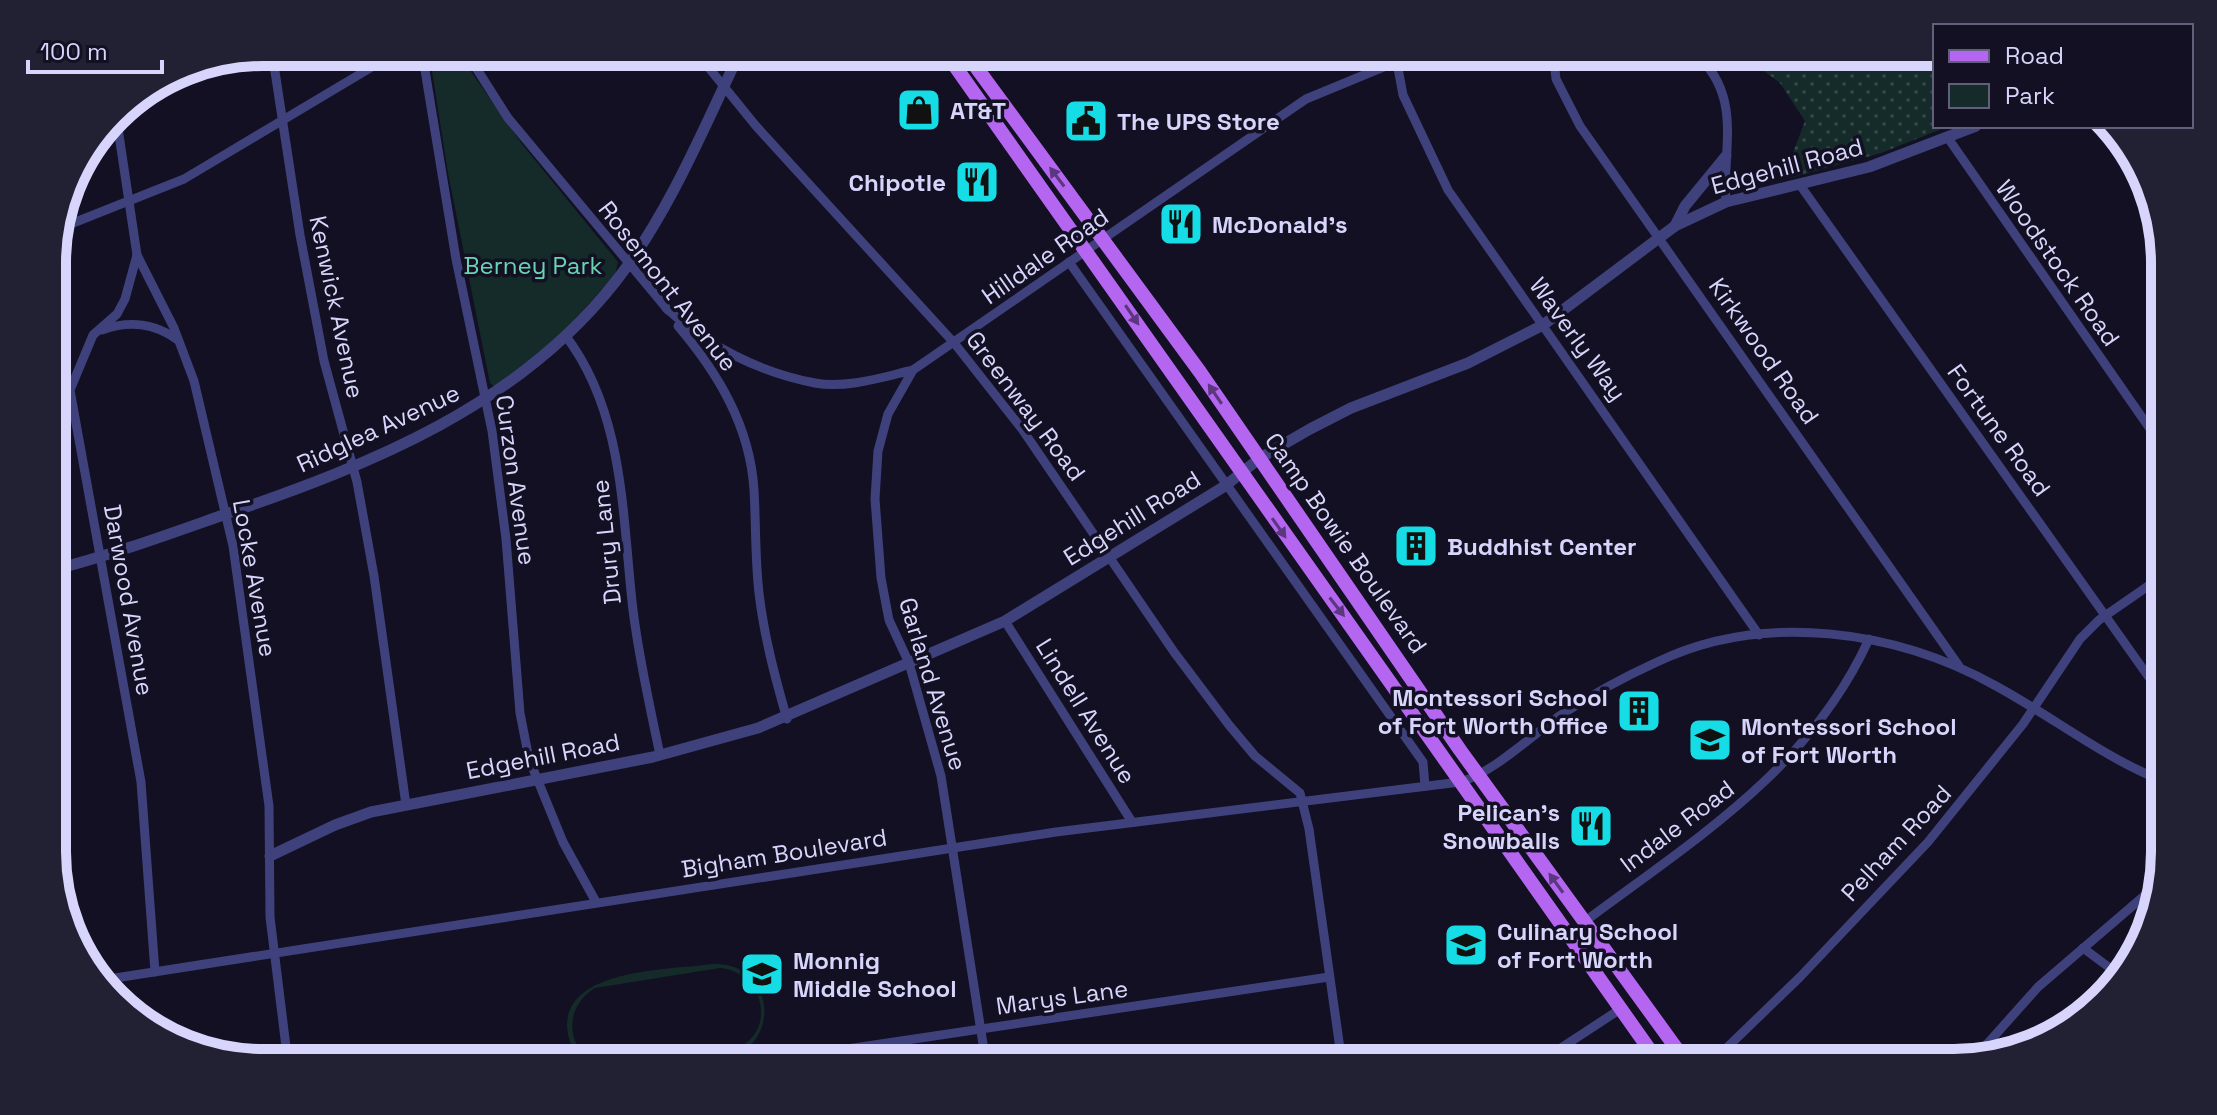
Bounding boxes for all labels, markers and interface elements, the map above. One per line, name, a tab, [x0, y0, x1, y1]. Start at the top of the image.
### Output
scale bar	[28, 24, 162, 74]
legend	[1933, 24, 2193, 128]
text: 100 m	[40, 36, 108, 67]
text: Road	[2005, 40, 2064, 71]
text: Park	[2005, 80, 2055, 111]
shop icon: AT&T	[895, 86, 943, 134]
place label: AT&T	[950, 95, 1006, 126]
public building icon: The UPS Store	[1062, 97, 1110, 145]
place label: The UPS Store	[1117, 106, 1280, 137]
street label: Edgehill Road	[1708, 131, 1866, 201]
restaurant icon: Chipotle	[953, 158, 1001, 206]
one-way arrow	[1049, 166, 1065, 187]
place label: Chipotle	[849, 167, 946, 198]
street label: Woodstock Road	[1989, 174, 2127, 352]
street label: Rosemont Avenue	[592, 194, 744, 378]
restaurant icon: McDonald's	[1157, 200, 1205, 248]
street label: Hilldale Road	[976, 201, 1114, 311]
place label: McDonald's	[1212, 209, 1348, 240]
street label: Kenwick Avenue	[303, 213, 371, 401]
park label: Berney Park	[464, 250, 602, 281]
street label: Waverly Way	[1523, 271, 1633, 407]
street label: Kirkwood Road	[1702, 272, 1826, 430]
one-way arrow	[1124, 304, 1139, 325]
street label: Greenway Road	[960, 325, 1092, 487]
street label: Fortune Road	[1940, 358, 2058, 502]
street label: Ridglea Avenue	[292, 377, 464, 479]
one-way arrow	[1208, 383, 1223, 404]
street label: Curzon Avenue	[489, 393, 543, 567]
street label: Camp Bowie Boulevard	[1258, 426, 1434, 660]
street label: Edgehill Road	[1058, 464, 1206, 572]
street label: Drury Lane	[584, 478, 628, 606]
street label: Locke Avenue	[226, 497, 284, 659]
street label: Darwood Avenue	[97, 502, 161, 698]
one-way arrow	[1271, 517, 1287, 539]
building icon: Buddhist Center	[1392, 522, 1440, 570]
place label: Buddhist Center	[1447, 531, 1637, 562]
street label: Garland Avenue	[892, 594, 974, 774]
one-way arrow	[1328, 597, 1345, 617]
street label: Lindell Avenue	[1029, 633, 1143, 789]
place label: Montessori School of Fort Worth Office	[1378, 682, 1608, 741]
building icon: Montessori School of Fort Worth Office	[1615, 687, 1663, 735]
place label: Montessori School of Fort Worth	[1741, 711, 1957, 770]
school or university icon: Montessori School of Fort Worth	[1686, 716, 1734, 764]
street label: Edgehill Road	[463, 726, 623, 786]
street label: Indale Road	[1614, 773, 1740, 879]
street label: Pelham Road	[1834, 778, 1958, 908]
place label: Pelican's Snowballs	[1443, 797, 1560, 856]
restaurant icon: Pelican's Snowballs	[1567, 802, 1615, 850]
street label: Bigham Boulevard	[679, 821, 889, 885]
one-way arrow	[1549, 872, 1564, 893]
place label: Culinary School of Fort Worth	[1497, 916, 1678, 975]
school or university icon: Culinary School of Fort Worth	[1442, 921, 1490, 969]
place label: Monnig Middle School	[793, 945, 957, 1004]
school or university icon: Monnig Middle School	[738, 950, 786, 998]
street label: Marys Lane	[994, 972, 1130, 1022]

